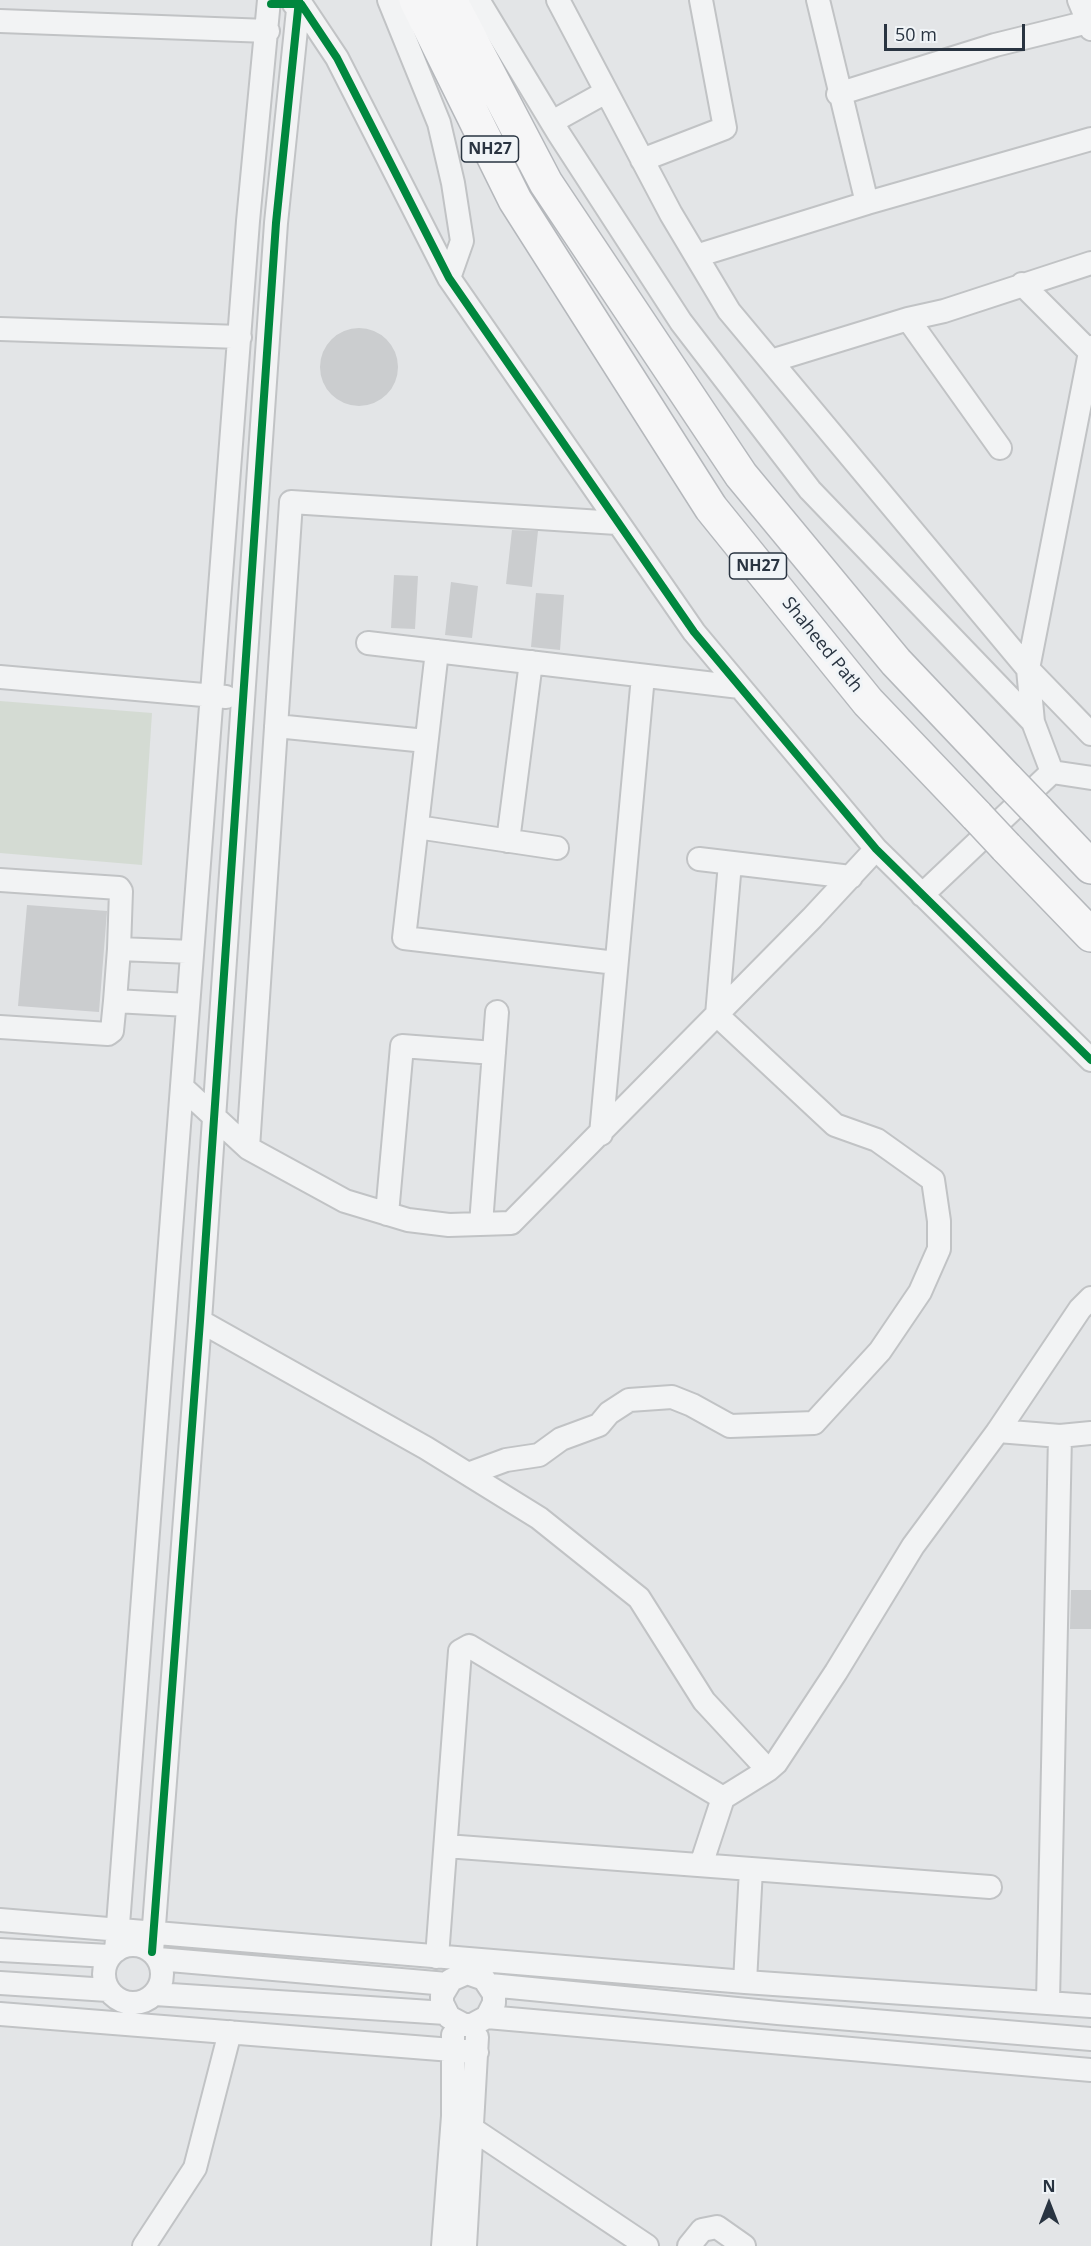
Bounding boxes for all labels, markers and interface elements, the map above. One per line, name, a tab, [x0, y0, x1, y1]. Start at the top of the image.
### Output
scale bar	[887, 12, 1028, 50]
text: 50 m	[895, 22, 937, 46]
road number: NH27	[462, 136, 518, 162]
road number: NH27	[730, 553, 786, 579]
street label: Shaheed Path	[777, 593, 867, 697]
north arrow	[1019, 2174, 1079, 2234]
text: N	[1042, 2175, 1056, 2197]

